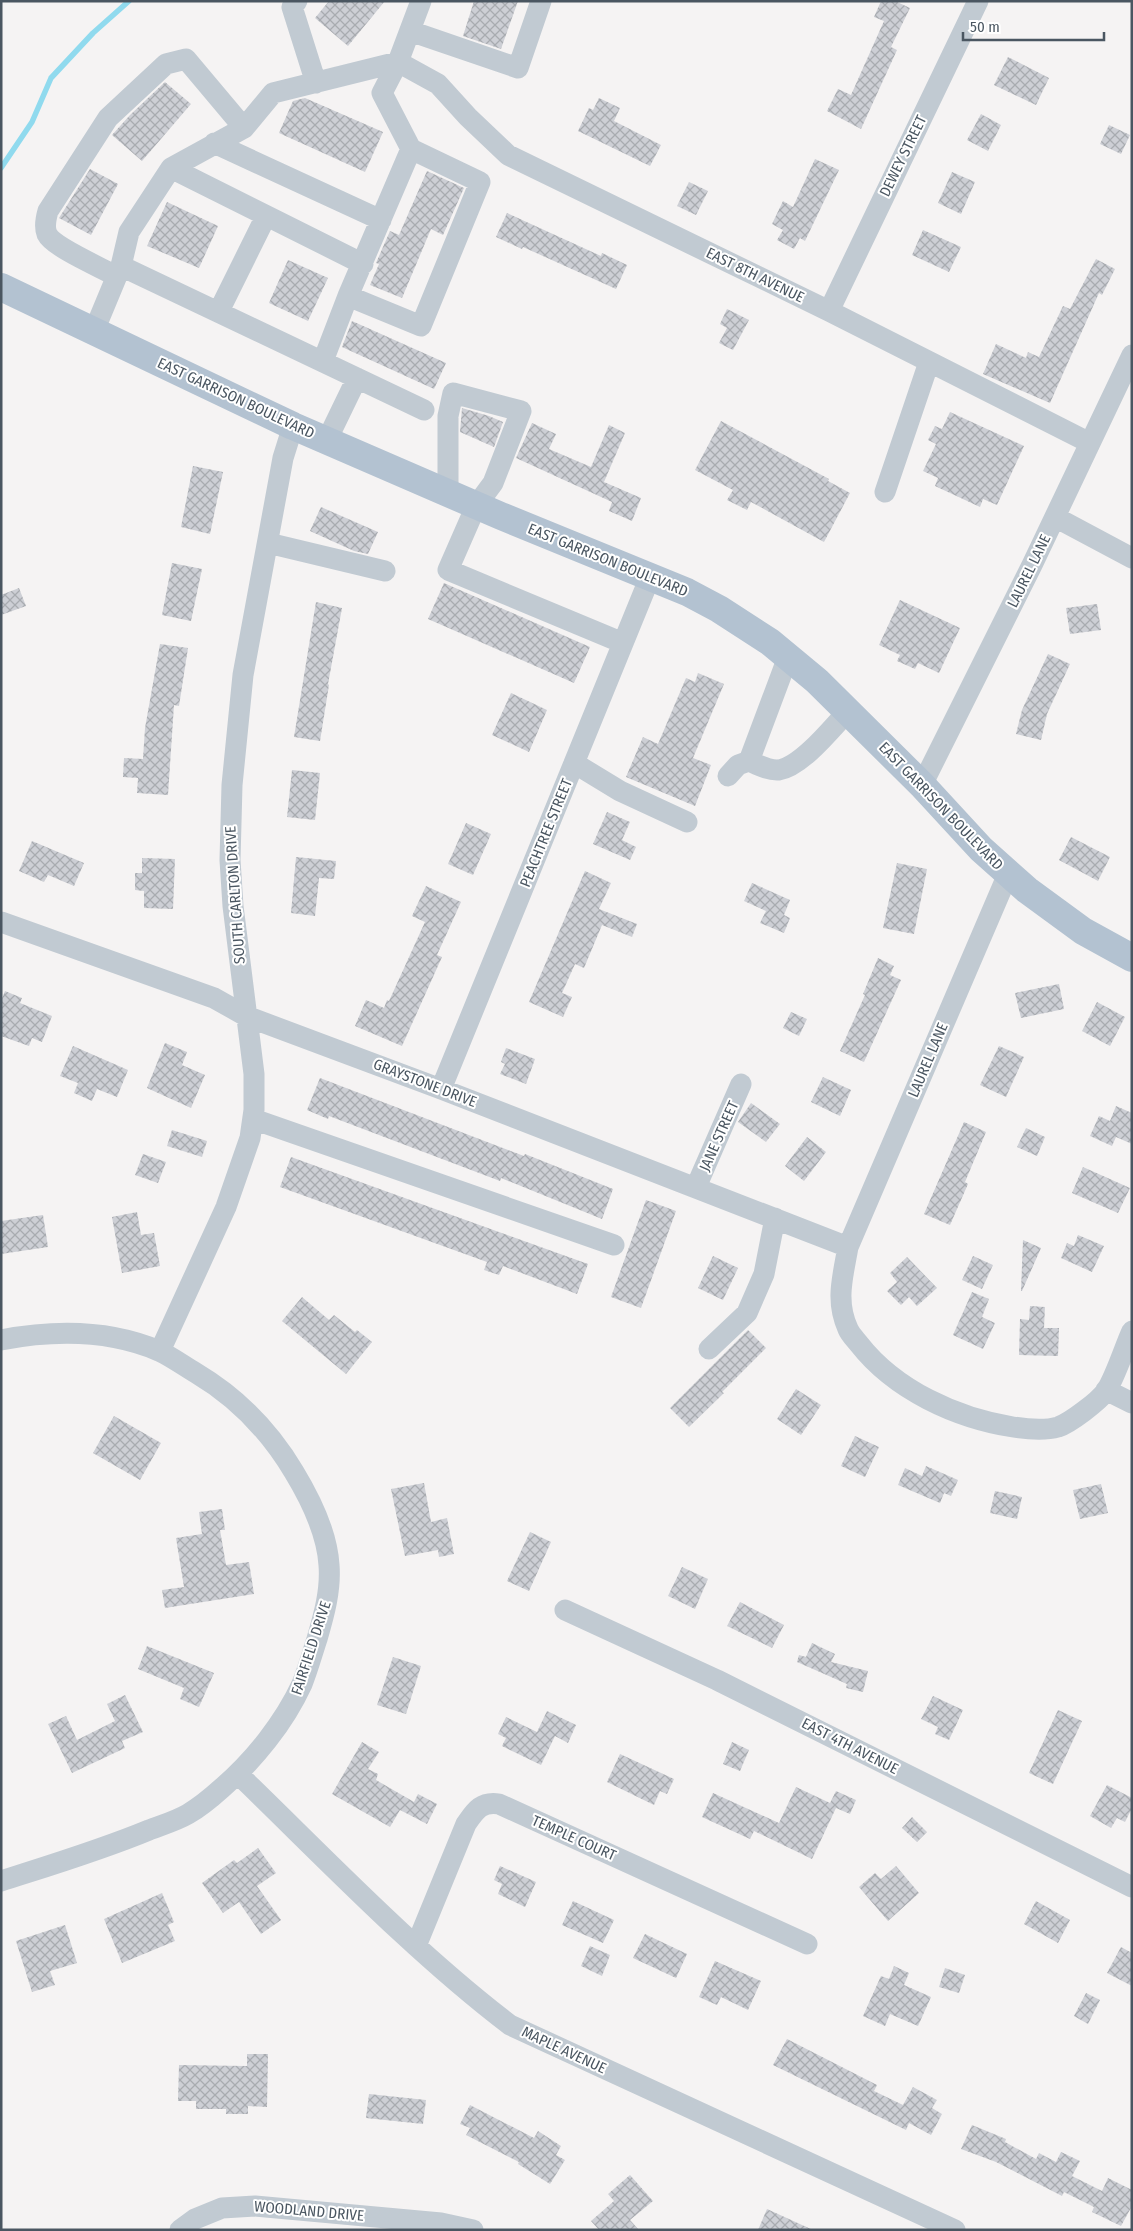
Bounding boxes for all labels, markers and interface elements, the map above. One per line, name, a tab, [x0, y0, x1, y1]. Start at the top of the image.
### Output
scale bar	[963, 10, 1104, 42]
text: 50 m	[970, 18, 1000, 36]
street label: DEWEY STREET	[876, 112, 930, 200]
street label: EAST 8TH AVENUE	[703, 244, 807, 306]
street label: EAST GARRISON BOULEVARD	[155, 354, 317, 442]
street label: EAST GARRISON BOULEVARD	[525, 520, 691, 600]
street label: LAUREL LANE	[1004, 531, 1054, 611]
street label: EAST GARRISON BOULEVARD	[875, 738, 1007, 874]
street label: PEACHTREE STREET	[516, 776, 576, 890]
street label: SOUTH CARLTON DRIVE	[221, 825, 249, 965]
street label: LAUREL LANE	[904, 1020, 952, 1100]
street label: GRAYSTONE DRIVE	[371, 1055, 479, 1111]
street label: JANE STREET	[696, 1098, 742, 1174]
street label: FAIRFIELD DRIVE	[287, 1599, 335, 1697]
street label: EAST 4TH AVENUE	[799, 1714, 901, 1778]
street label: TEMPLE COURT	[529, 1811, 619, 1865]
street label: MAPLE AVENUE	[519, 2023, 609, 2077]
street label: WOODLAND DRIVE	[253, 2197, 365, 2225]

